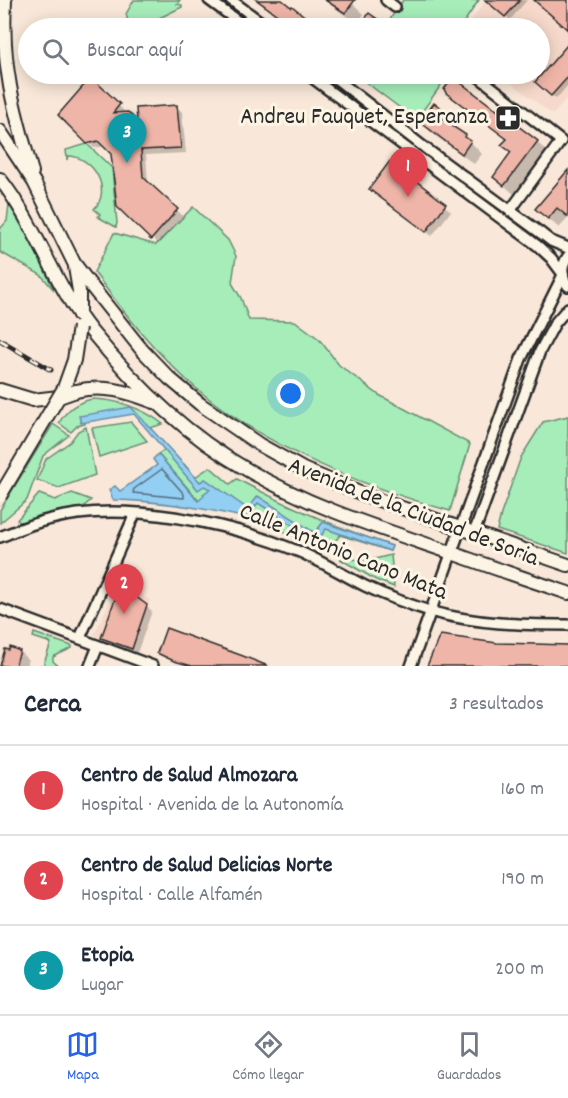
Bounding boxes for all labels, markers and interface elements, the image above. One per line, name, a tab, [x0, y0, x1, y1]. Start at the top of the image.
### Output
search box	[18, 18, 550, 84]
icon: search	[39, 35, 72, 68]
text: Buscar aquí	[87, 36, 182, 67]
place label: Andreu Fauquet, Esperanza	[240, 101, 489, 135]
pharmacy icon: Andreu Fauquet, Esperanza	[493, 103, 523, 133]
pin: 3	[108, 114, 146, 163]
pin: 1	[388, 148, 428, 197]
your location	[276, 379, 305, 408]
street label: Avenida de la Ciudad de Soria	[283, 449, 544, 577]
street label: Calle Antonio Cano Mata	[234, 496, 453, 611]
pin: 2	[104, 564, 144, 614]
text: Cerca	[24, 687, 81, 724]
text: 3 resultados	[449, 691, 544, 719]
text: Centro de Salud Almozara	[81, 761, 297, 792]
text: 1	[41, 776, 46, 804]
text: 160 m	[501, 776, 544, 804]
text: Hospital · Avenida de la Autonomía	[81, 792, 343, 820]
text: Centro de Salud Delicias Norte	[81, 851, 332, 882]
text: 2	[39, 866, 48, 894]
text: 190 m	[501, 866, 544, 894]
text: Hospital · Calle Alfamén	[81, 882, 263, 910]
text: Etopia	[81, 941, 133, 972]
text: 3	[39, 956, 48, 984]
text: 200 m	[495, 956, 544, 984]
text: Lugar	[81, 972, 123, 1000]
tab: Mapa	[66, 1028, 99, 1087]
tab: Cómo llegar	[232, 1028, 304, 1087]
tab: Guardados	[437, 1028, 502, 1087]

